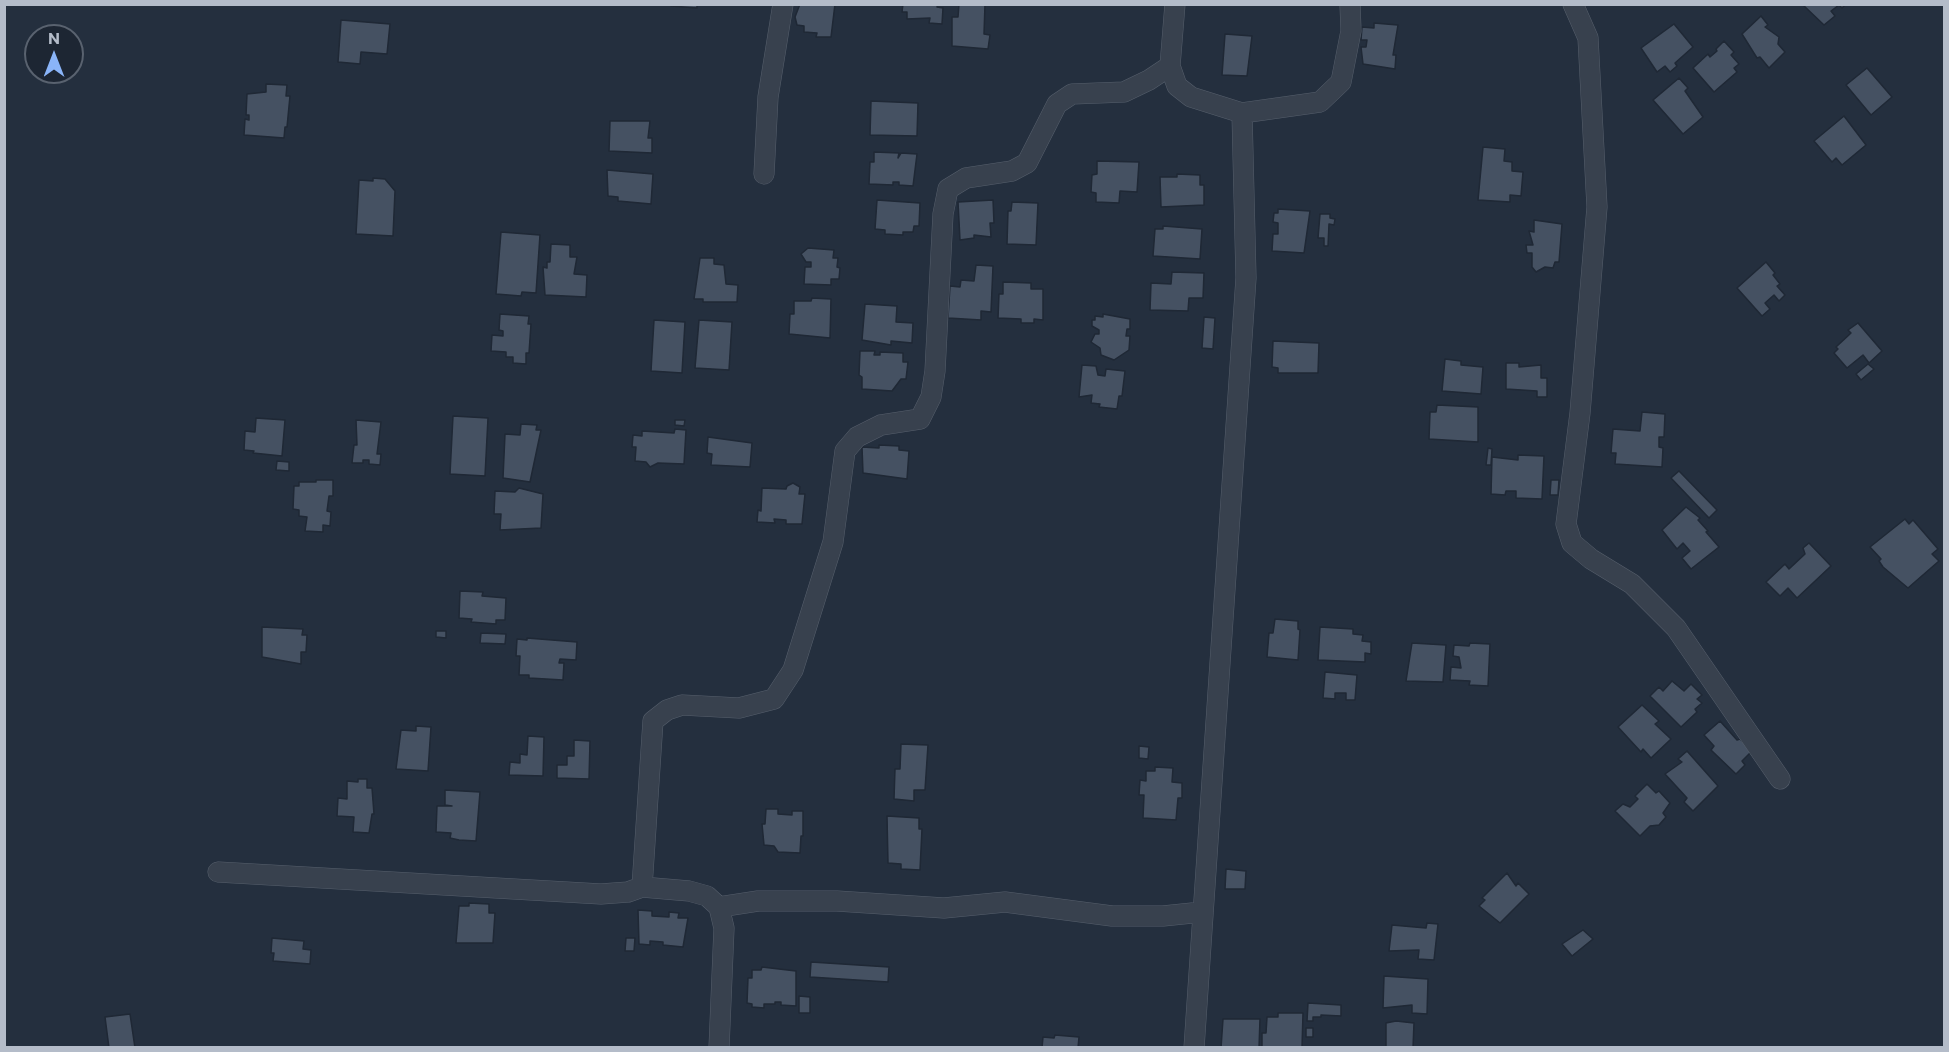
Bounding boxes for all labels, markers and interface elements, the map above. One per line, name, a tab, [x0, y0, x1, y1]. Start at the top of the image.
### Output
north arrow	[24, 24, 84, 84]
text: N	[48, 28, 60, 47]

